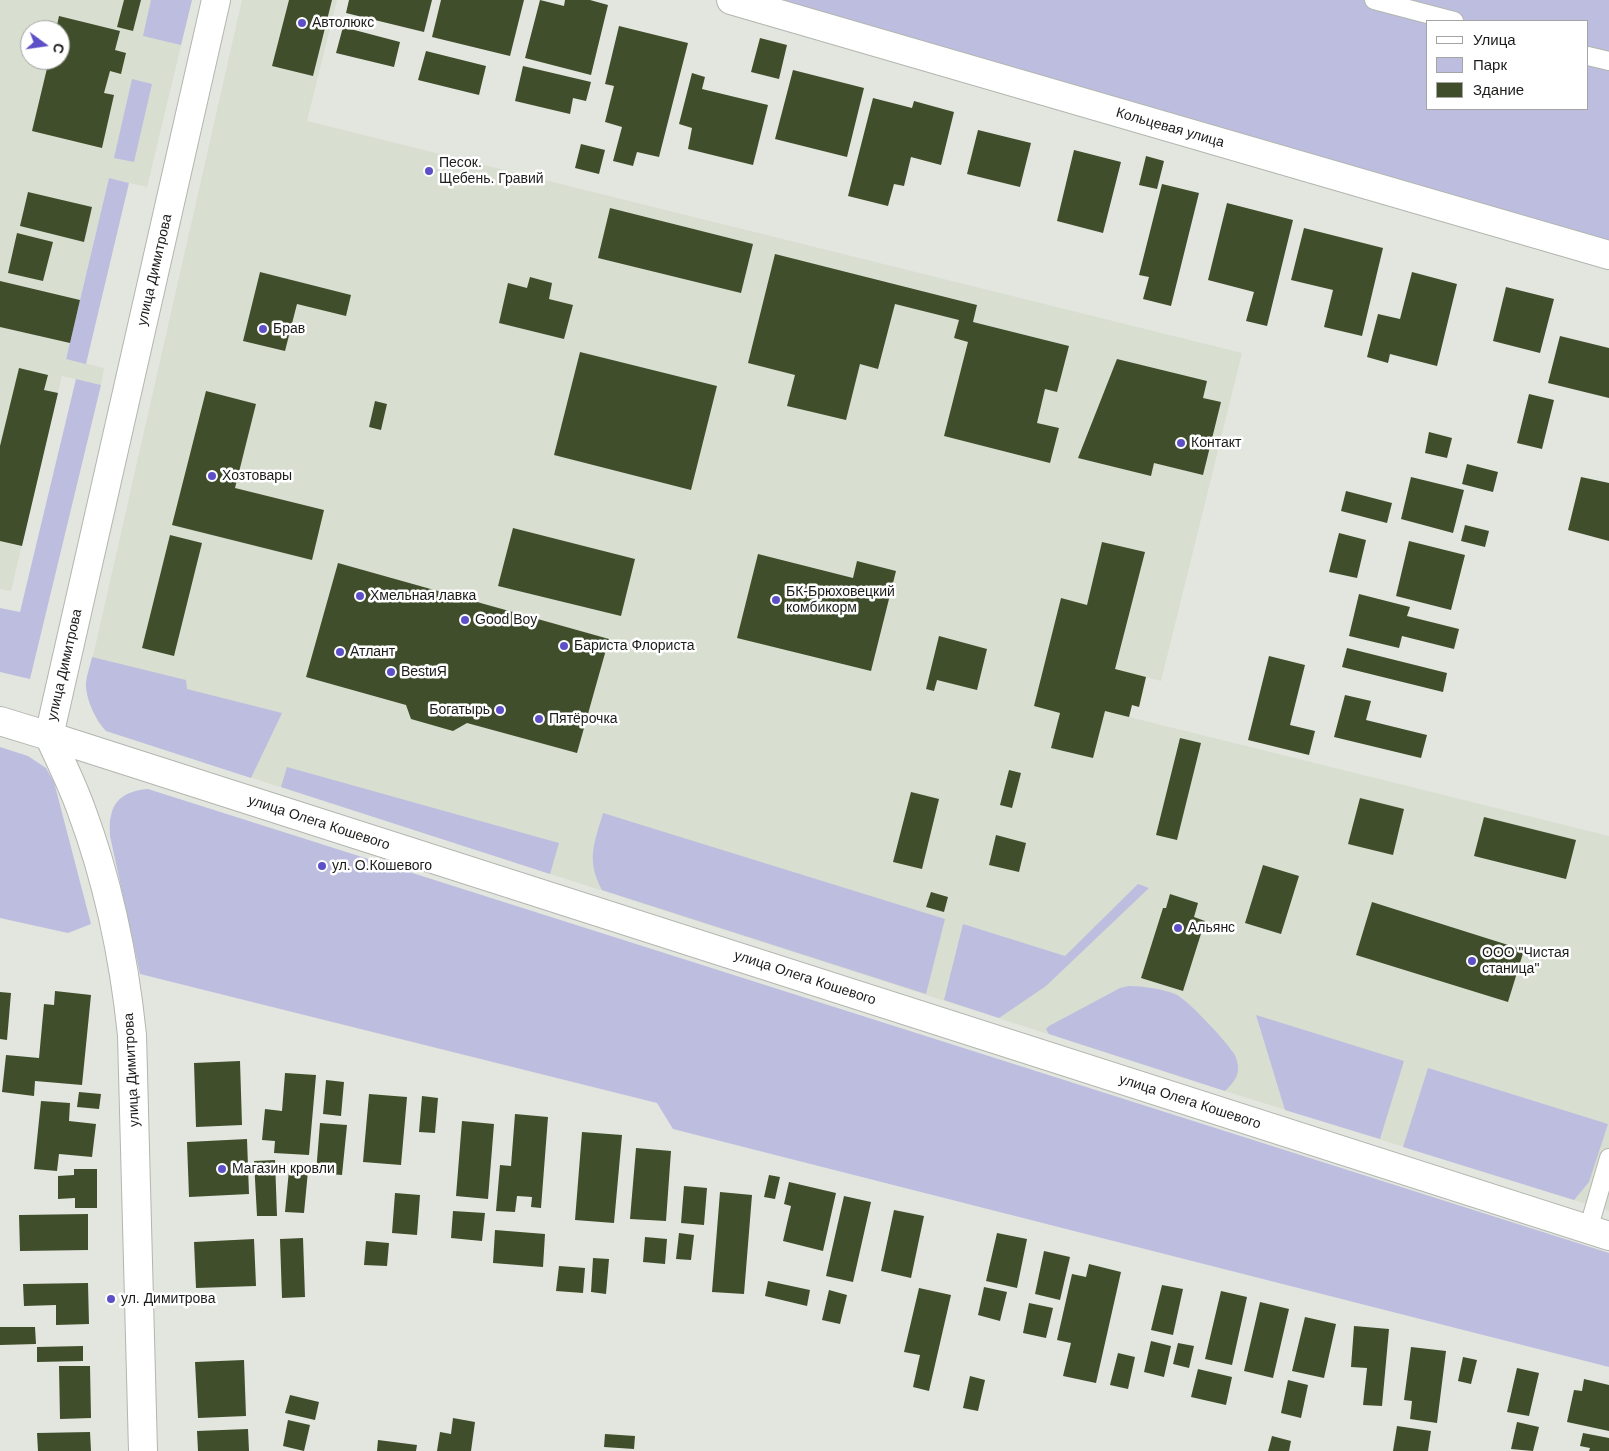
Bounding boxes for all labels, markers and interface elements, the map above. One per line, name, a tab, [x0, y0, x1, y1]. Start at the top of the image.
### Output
place label: Автолюкс	[312, 15, 374, 31]
marker: Автолюкс	[296, 17, 308, 29]
north arrow	[20, 20, 70, 70]
legend	[1426, 20, 1589, 110]
text: Улица	[1473, 31, 1516, 48]
text: С	[50, 42, 68, 55]
text: Парк	[1473, 56, 1507, 73]
text: Здание	[1473, 81, 1524, 98]
street label: Кольцевая улица	[1114, 105, 1226, 151]
place label: Песок. Щебень. Гравий	[439, 155, 544, 188]
marker: Песок. Щебень. Гравий	[423, 165, 435, 177]
street label: улица Димитрова	[134, 212, 176, 328]
place label: Брав	[273, 321, 305, 337]
marker: Брав	[257, 323, 269, 335]
place label: Контакт	[1191, 435, 1241, 451]
marker: Контакт	[1175, 437, 1187, 449]
place label: Хозтовары	[222, 468, 292, 484]
marker: Хозтовары	[206, 470, 218, 482]
place label: БК-Брюховецкий комбикорм	[786, 584, 895, 616]
place label: Хмельная лавка	[370, 588, 476, 604]
marker: Хмельная лавка	[354, 590, 366, 602]
marker: БК-Брюховецкий комбикорм	[770, 594, 782, 606]
street label: улица Димитрова	[44, 607, 86, 723]
place label: Good Boy	[475, 612, 537, 628]
marker: Good Boy	[459, 614, 471, 626]
place label: Бариста Флориста	[574, 638, 694, 654]
marker: Бариста Флориста	[558, 640, 570, 652]
place label: Атлант	[350, 644, 395, 660]
marker: Атлант	[334, 646, 346, 658]
place label: BestиЯ	[401, 664, 447, 680]
marker: BestиЯ	[385, 666, 397, 678]
place label: Богатырь	[429, 702, 490, 718]
marker: Богатырь	[494, 704, 506, 716]
place label: Пятёрочка	[549, 711, 618, 727]
marker: Пятёрочка	[533, 713, 545, 725]
street label: улица Олега Кошевого	[246, 792, 392, 854]
place label: ул. О.Кошевого	[332, 858, 432, 874]
marker: ул. О.Кошевого	[316, 860, 328, 872]
place label: Альянс	[1188, 920, 1235, 936]
marker: Альянс	[1172, 922, 1184, 934]
place label: ООО "Чистая станица"	[1482, 945, 1569, 978]
street label: улица Олега Кошевого	[732, 947, 878, 1009]
marker: ООО "Чистая станица"	[1466, 955, 1478, 967]
street label: улица Димитрова	[121, 1013, 143, 1127]
street label: улица Олега Кошевого	[1117, 1071, 1263, 1133]
place label: Магазин кровли	[232, 1161, 335, 1177]
marker: Магазин кровли	[216, 1163, 228, 1175]
place label: ул. Димитрова	[121, 1291, 215, 1307]
marker: ул. Димитрова	[105, 1293, 117, 1305]

